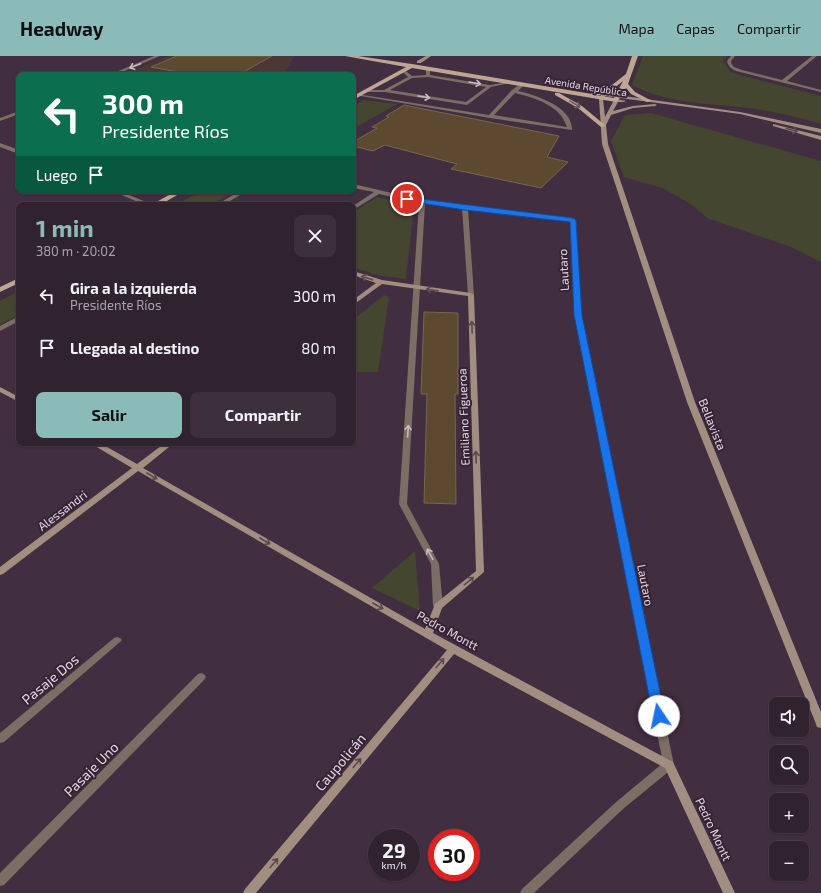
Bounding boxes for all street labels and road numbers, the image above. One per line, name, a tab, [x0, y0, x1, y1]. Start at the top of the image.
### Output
street label: Avenida República	[544, 74, 628, 98]
street label: Lautaro	[555, 248, 571, 291]
street label: Emiliano Figueroa	[454, 368, 472, 466]
street label: Bellavista	[696, 396, 730, 452]
street label: Alessandri	[35, 487, 89, 533]
street label: Lautaro	[635, 563, 657, 607]
street label: Pedro Montt	[415, 607, 481, 653]
street label: Pasaje Dos	[18, 650, 82, 708]
street label: Caupolicán	[311, 730, 369, 794]
street label: Pasaje Uno	[60, 738, 122, 800]
street label: Pedro Montt	[693, 795, 735, 863]

